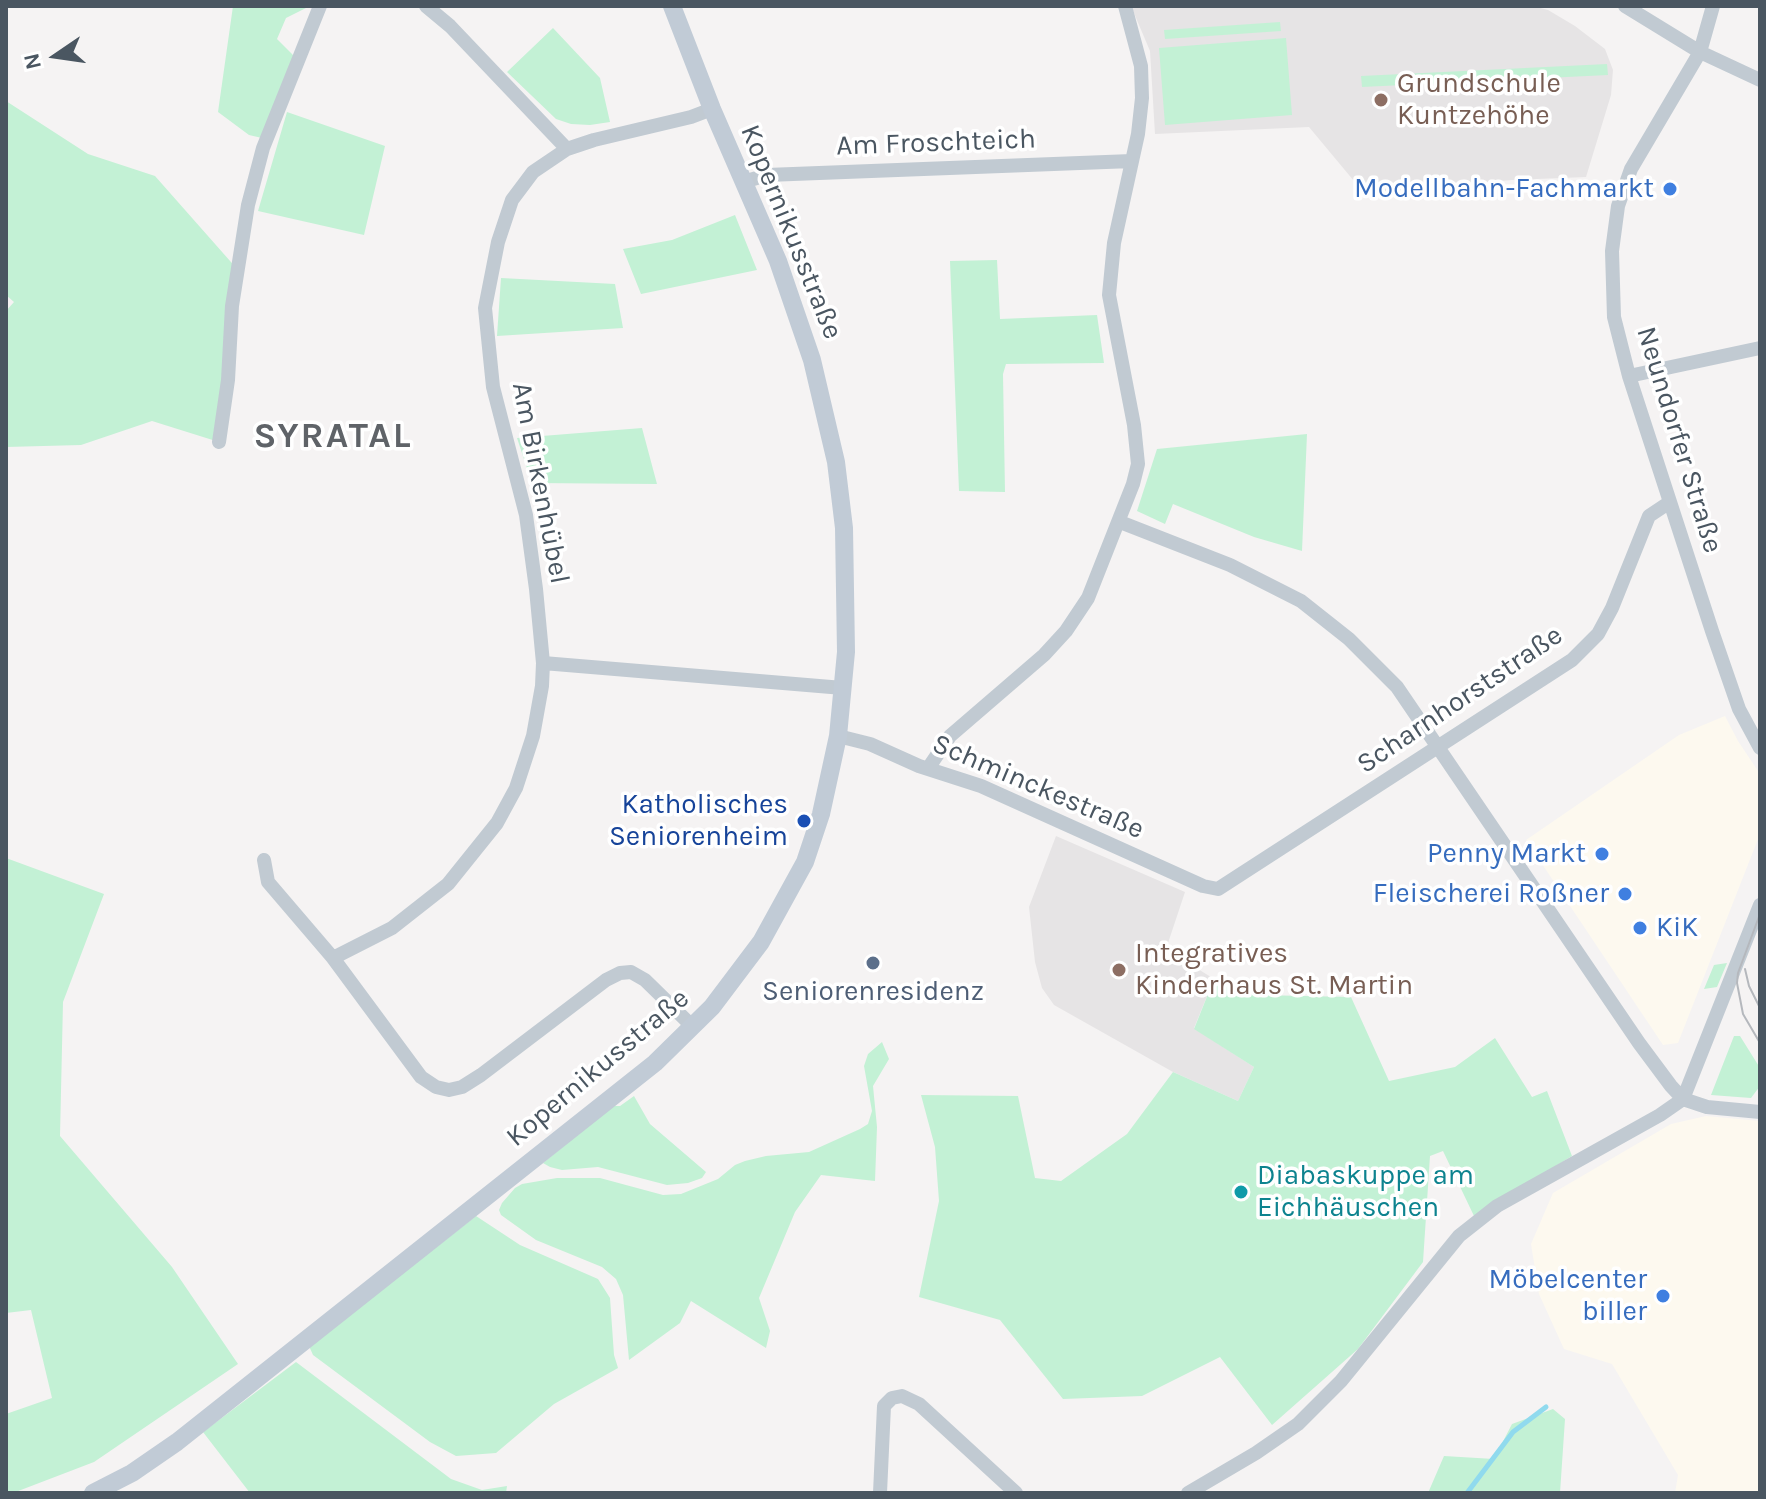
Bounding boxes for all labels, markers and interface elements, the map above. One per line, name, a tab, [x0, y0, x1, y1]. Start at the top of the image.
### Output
north arrow	[16, 16, 96, 96]
text: N	[18, 51, 47, 72]
place label: Grundschule Kuntzehöhe	[1397, 67, 1561, 133]
marker: Grundschule Kuntzehöhe	[1372, 91, 1390, 109]
street label: Kopernikusstraße	[733, 120, 849, 344]
street label: Am Froschteich	[836, 123, 1036, 163]
place label: Modellbahn-Fachmarkt	[1354, 172, 1654, 206]
marker: Modellbahn-Fachmarkt	[1661, 180, 1679, 198]
street label: Neundorfer Straße	[1629, 323, 1729, 557]
street label: Am Birkenhübel	[504, 379, 576, 587]
district label: SYRATAL	[254, 415, 412, 459]
street label: Scharnhorststraße	[1351, 619, 1569, 781]
street label: Schminckestraße	[927, 727, 1149, 847]
place label: Katholisches Seniorenheim	[609, 788, 788, 854]
marker: Katholisches Seniorenheim	[795, 812, 813, 830]
place label: Penny Markt	[1427, 837, 1586, 871]
marker: Penny Markt	[1593, 845, 1611, 863]
place label: Fleischerei Roßner	[1373, 877, 1609, 911]
marker: Fleischerei Roßner	[1616, 885, 1634, 903]
place label: KiK	[1656, 911, 1698, 945]
marker: KiK	[1631, 919, 1649, 937]
place label: Integratives Kinderhaus St. Martin	[1135, 937, 1413, 1003]
marker: Seniorenresidenz	[864, 954, 882, 972]
marker: Integratives Kinderhaus St. Martin	[1110, 961, 1128, 979]
place label: Seniorenresidenz	[762, 975, 984, 1009]
street label: Kopernikusstraße	[500, 982, 696, 1154]
place label: Diabaskuppe am Eichhäuschen	[1257, 1159, 1474, 1225]
marker: Diabaskuppe am Eichhäuschen	[1232, 1183, 1250, 1201]
place label: Möbelcenter biller	[1488, 1263, 1647, 1329]
marker: Möbelcenter biller	[1654, 1287, 1672, 1305]

